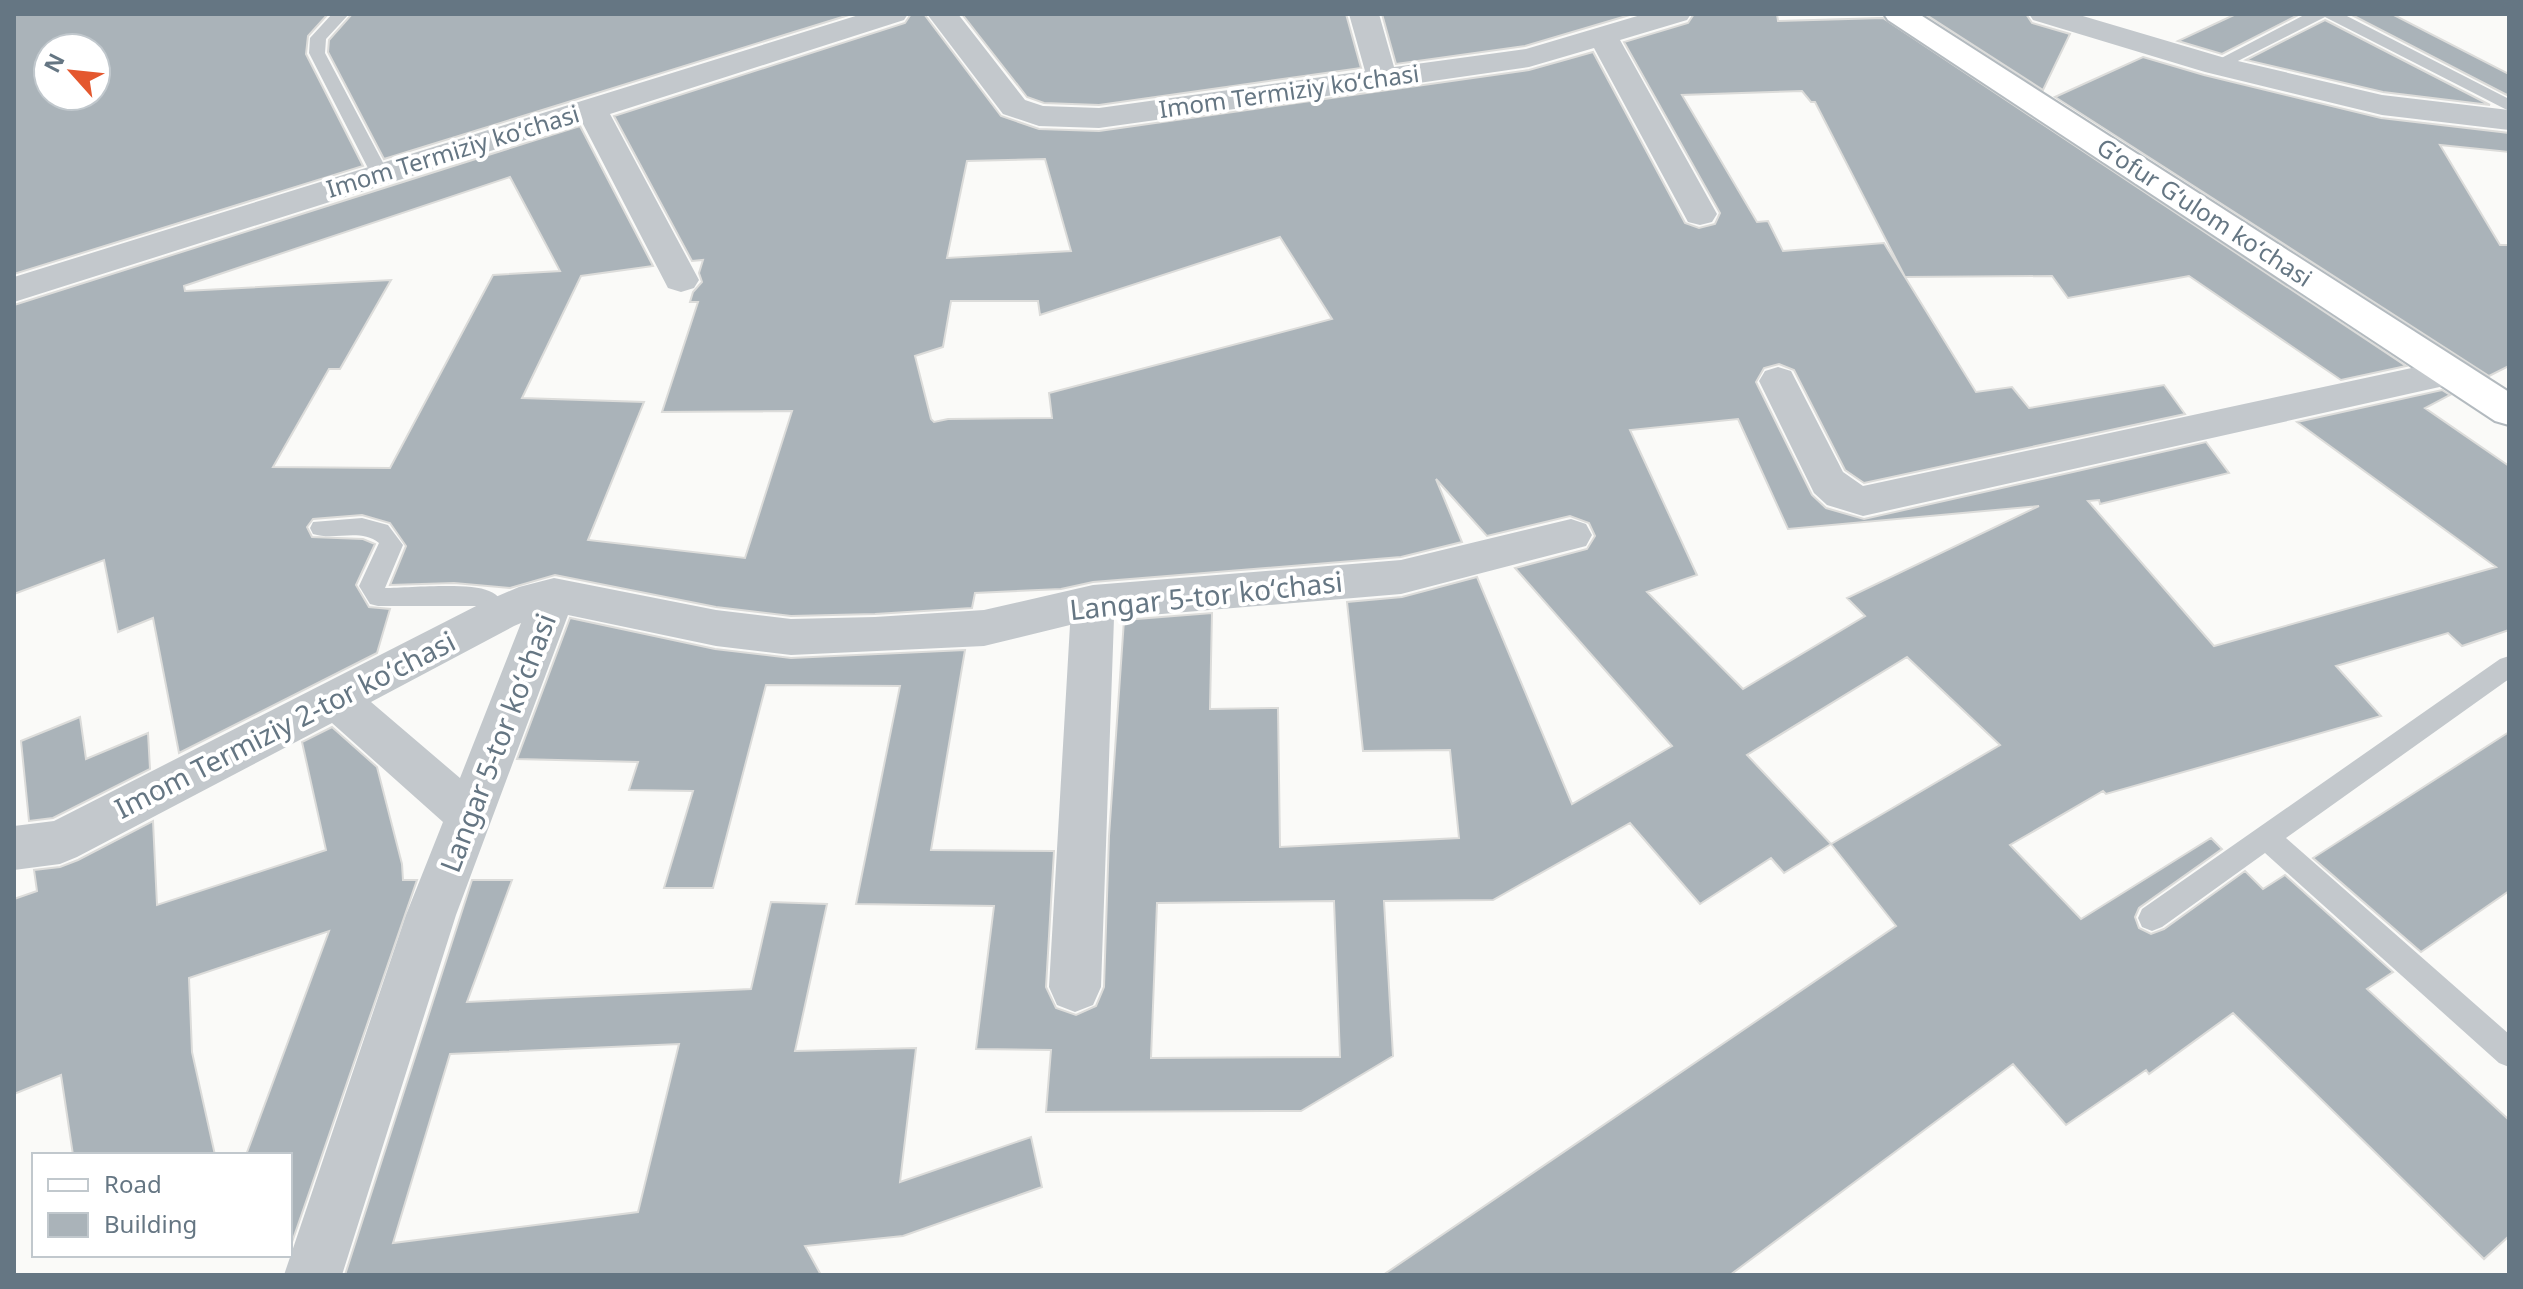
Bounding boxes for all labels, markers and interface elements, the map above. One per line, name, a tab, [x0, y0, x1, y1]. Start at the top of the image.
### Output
north arrow	[32, 32, 112, 112]
text: N	[36, 48, 71, 77]
street label: Imom Termiziy koʻchasi	[1157, 56, 1421, 125]
street label: Imom Termiziy koʻchasi	[322, 96, 583, 205]
street label: Gʻofur Gʻulom koʻchasi	[2091, 130, 2319, 294]
street label: Langar 5-tor koʻchasi	[1068, 562, 1344, 628]
street label: Langar 5-tor koʻchasi	[430, 608, 564, 877]
street label: Imom Termiziy 2-tor koʻchasi	[108, 622, 461, 827]
legend	[32, 1153, 292, 1257]
text: Road	[104, 1167, 162, 1200]
text: Building	[104, 1207, 197, 1240]

